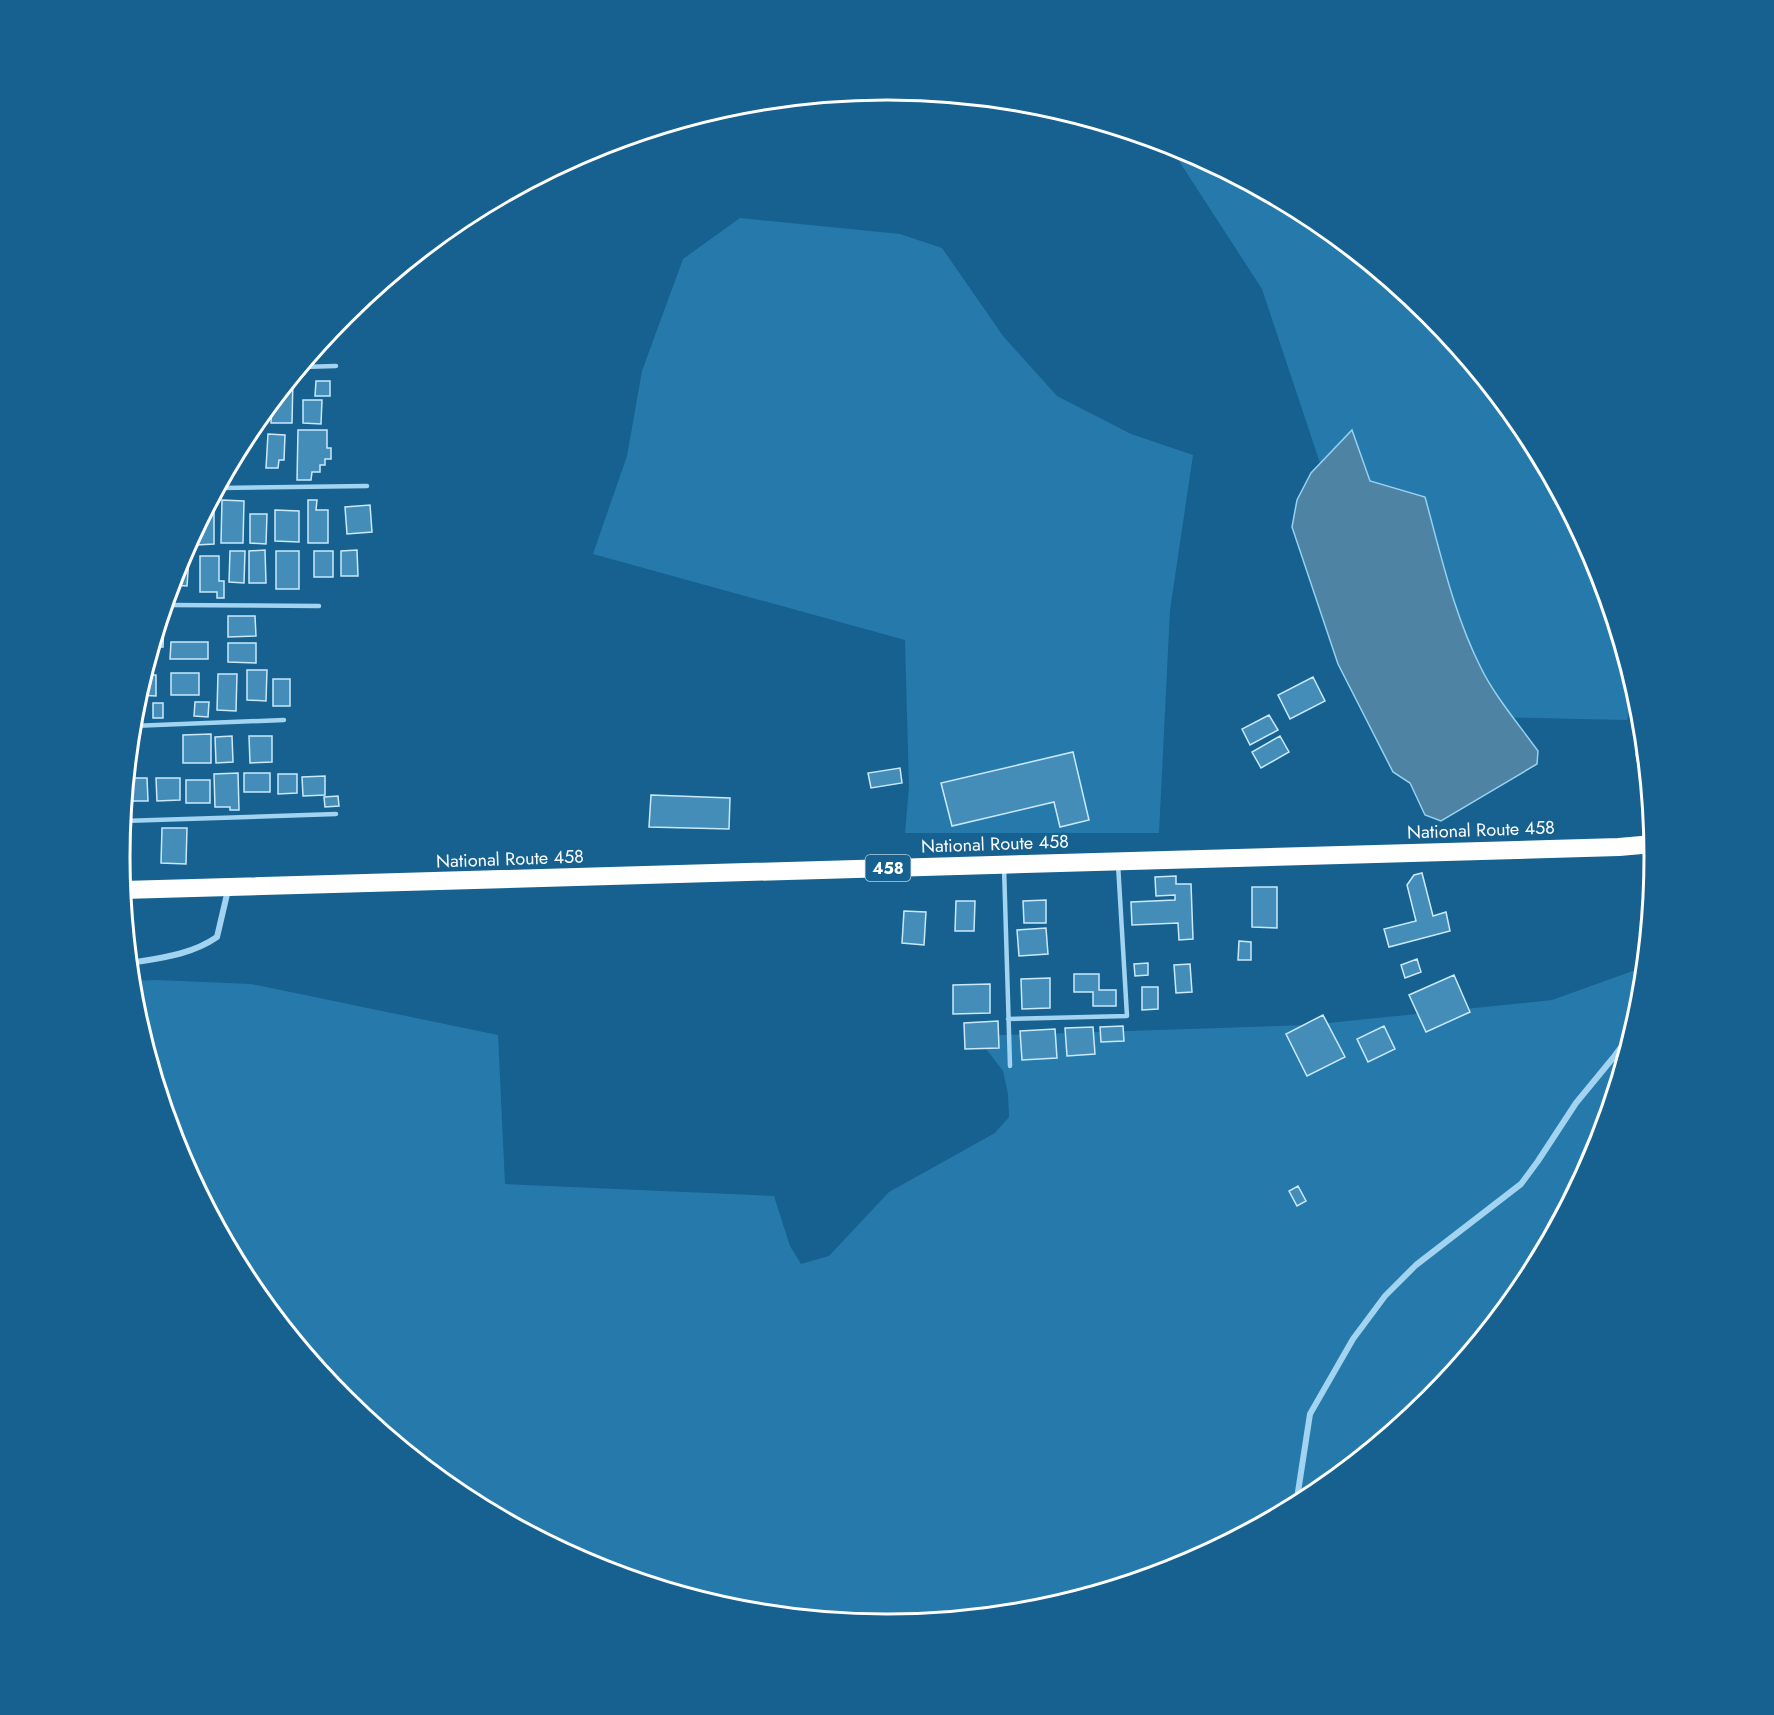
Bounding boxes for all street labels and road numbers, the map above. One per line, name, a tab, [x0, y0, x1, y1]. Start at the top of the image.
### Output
street label: National Route 458	[1407, 814, 1555, 846]
street label: National Route 458	[921, 828, 1069, 860]
street label: National Route 458	[436, 843, 584, 875]
road number: 458	[866, 855, 910, 881]

